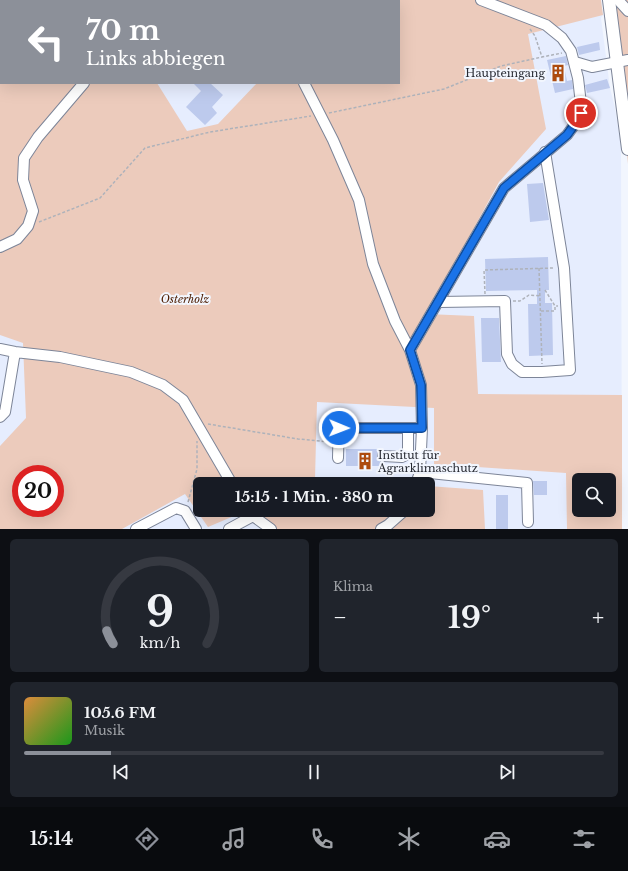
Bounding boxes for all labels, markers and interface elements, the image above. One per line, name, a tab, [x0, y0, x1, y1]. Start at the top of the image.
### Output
text: 70 m	[86, 13, 160, 48]
icon: left	[20, 16, 72, 68]
text: Links abbiegen	[86, 48, 225, 70]
building icon: Haupteingang	[548, 63, 568, 83]
place label: Haupteingang	[465, 66, 545, 80]
pin	[564, 96, 598, 130]
icon: arrive	[570, 102, 592, 124]
park label: Osterholz	[161, 292, 209, 306]
position arrow	[318, 407, 360, 449]
place label: Institut für Agrarklimaschutz	[377, 448, 478, 475]
building icon: Institut für Agrarklimaschutz	[355, 451, 375, 471]
speed limit sign: 20	[12, 465, 64, 517]
map controls	[572, 473, 616, 517]
button: search	[572, 473, 616, 517]
text: 15:15 · 1 Min. · 380 m	[235, 487, 393, 506]
text: Klima	[333, 578, 373, 595]
text: 9	[145, 586, 174, 637]
text: 19°	[448, 599, 491, 636]
text: −	[333, 604, 347, 631]
text: +	[592, 604, 604, 631]
text: km/h	[139, 633, 180, 651]
text: 105.6 FM	[84, 703, 156, 722]
text: Musik	[84, 722, 125, 739]
icon: previous	[110, 761, 132, 783]
icon: pause	[303, 761, 325, 783]
icon: next	[496, 761, 518, 783]
icon: directions	[133, 825, 161, 853]
icon: music	[220, 825, 248, 853]
icon: phone	[308, 825, 336, 853]
icon: climate	[395, 825, 423, 853]
icon: car	[483, 825, 511, 853]
icon: filters	[570, 825, 598, 853]
text: 15:14	[30, 828, 73, 850]

